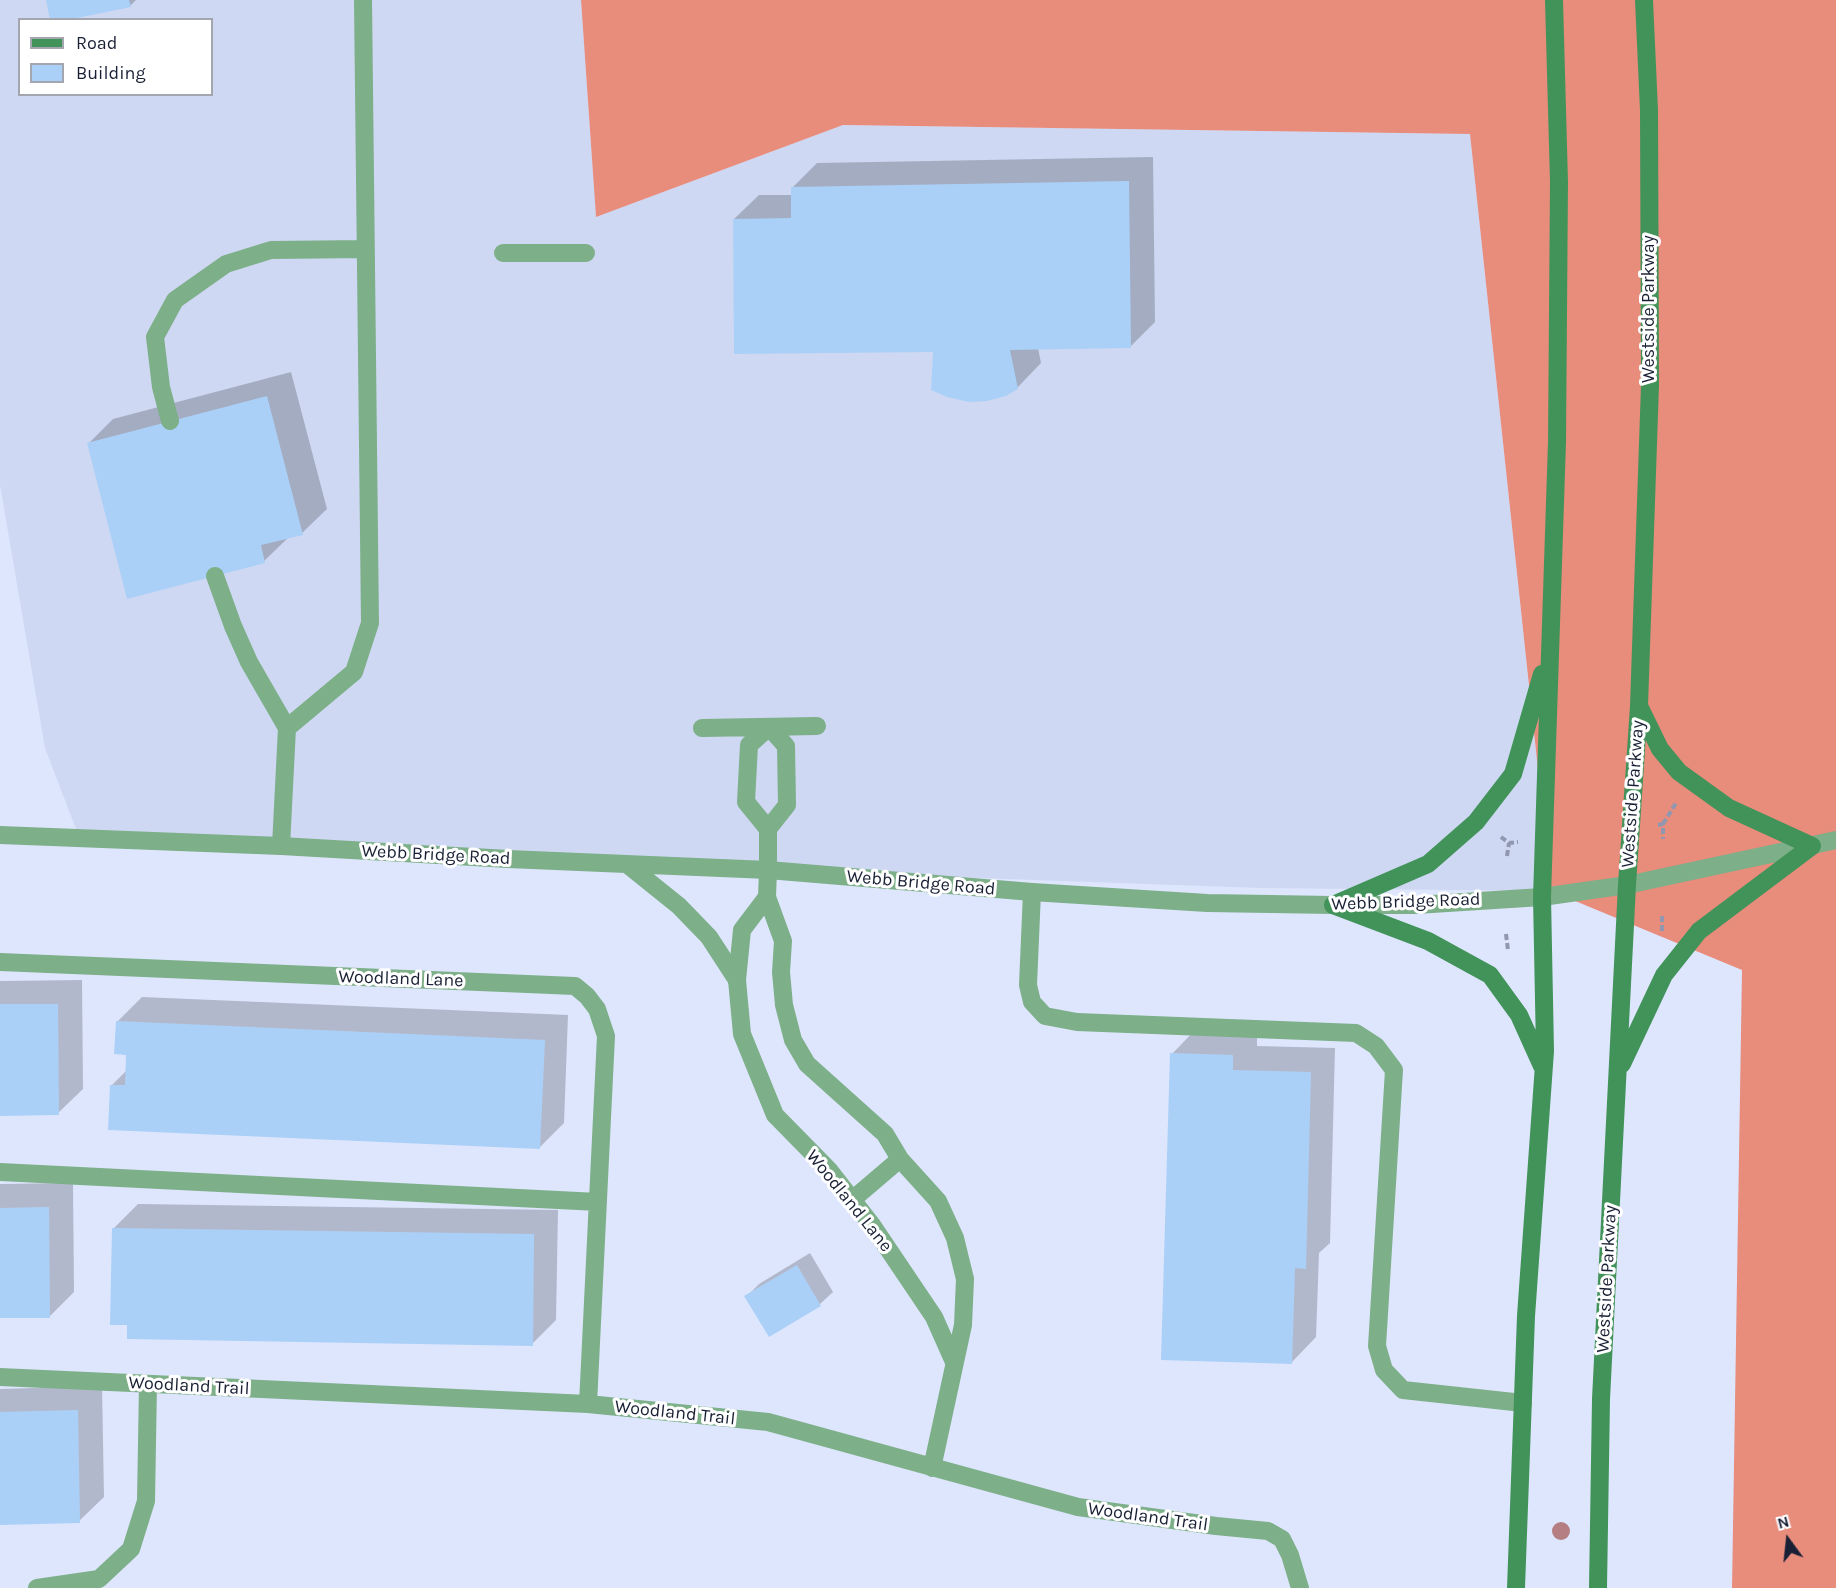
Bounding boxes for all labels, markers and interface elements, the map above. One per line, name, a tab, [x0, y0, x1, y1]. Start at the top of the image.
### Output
legend	[18, 18, 213, 96]
text: Road	[76, 32, 117, 54]
text: Building	[76, 62, 146, 84]
street label: Westside Parkway	[1638, 235, 1660, 383]
street label: Westside Parkway	[1617, 720, 1649, 868]
street label: Webb Bridge Road	[361, 840, 511, 870]
street label: Webb Bridge Road	[846, 866, 996, 900]
street label: Webb Bridge Road	[1331, 889, 1481, 915]
street label: Woodland Lane	[338, 966, 464, 992]
street label: Woodland Lane	[801, 1146, 897, 1256]
street label: Westside Parkway	[1592, 1205, 1622, 1353]
street label: Woodland Trail	[128, 1372, 250, 1400]
street label: Woodland Trail	[614, 1396, 736, 1430]
street label: Woodland Trail	[1087, 1498, 1209, 1536]
north arrow	[1758, 1510, 1818, 1570]
text: N	[1775, 1511, 1791, 1533]

